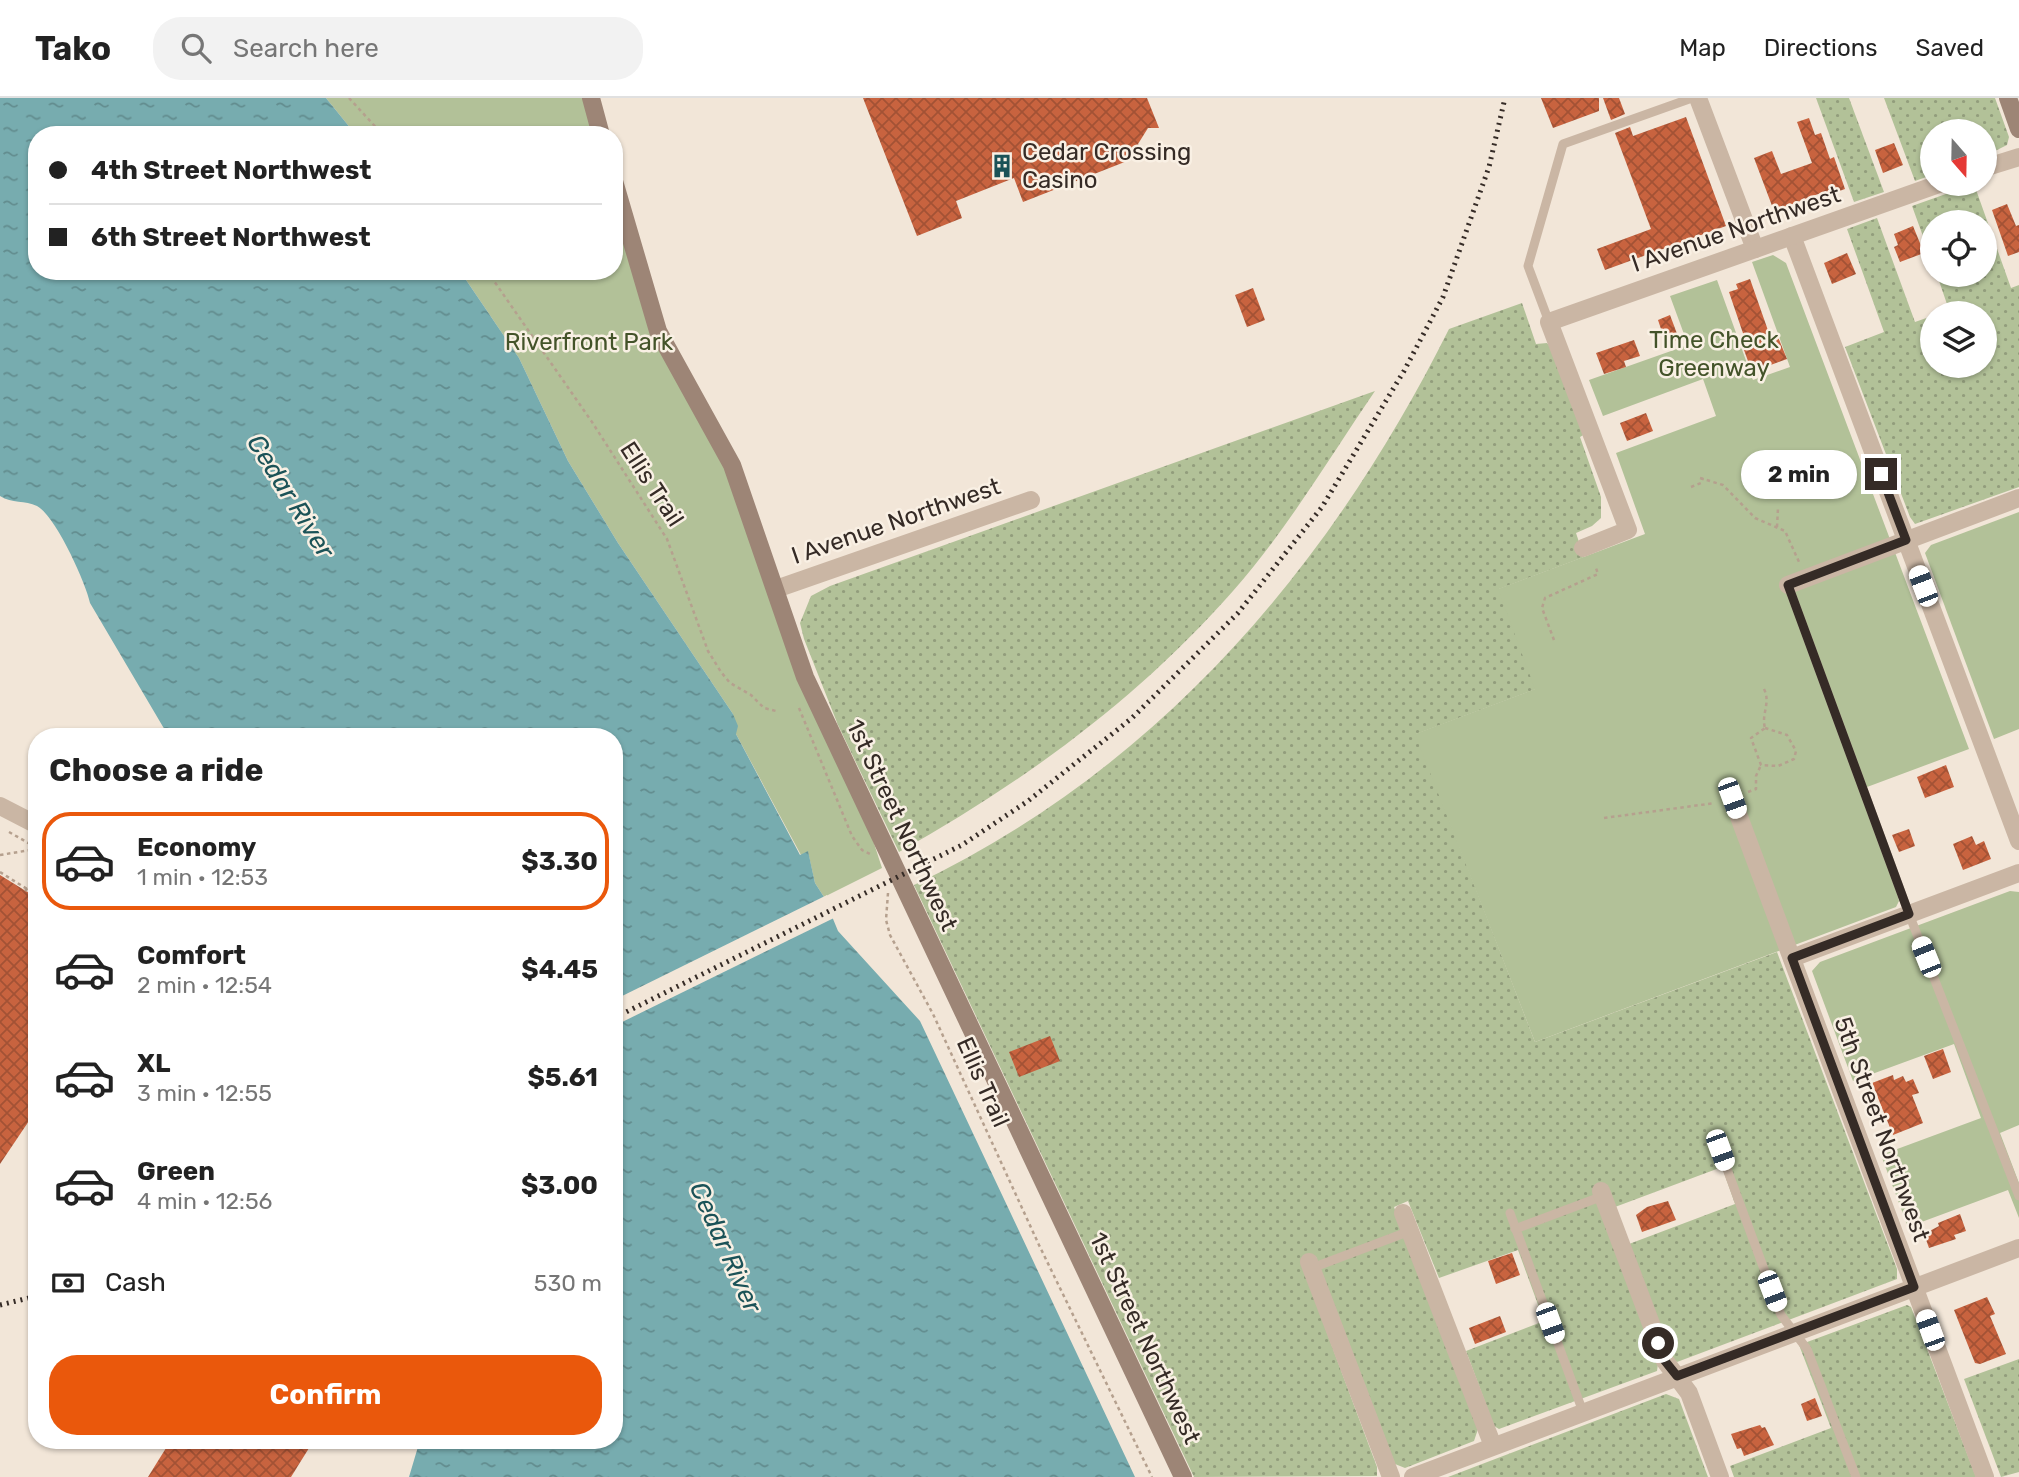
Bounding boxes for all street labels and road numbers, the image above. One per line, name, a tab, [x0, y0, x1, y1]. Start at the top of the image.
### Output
street label: I Avenue Northwest	[1628, 180, 1844, 278]
street label: Ellis Trail	[614, 436, 690, 532]
street label: I Avenue Northwest	[788, 472, 1004, 570]
street label: 1st Street Northwest	[841, 715, 963, 935]
street label: 5th Street Northwest	[1828, 1013, 1936, 1245]
street label: Ellis Trail	[951, 1033, 1015, 1131]
street label: 1st Street Northwest	[1084, 1228, 1206, 1448]

